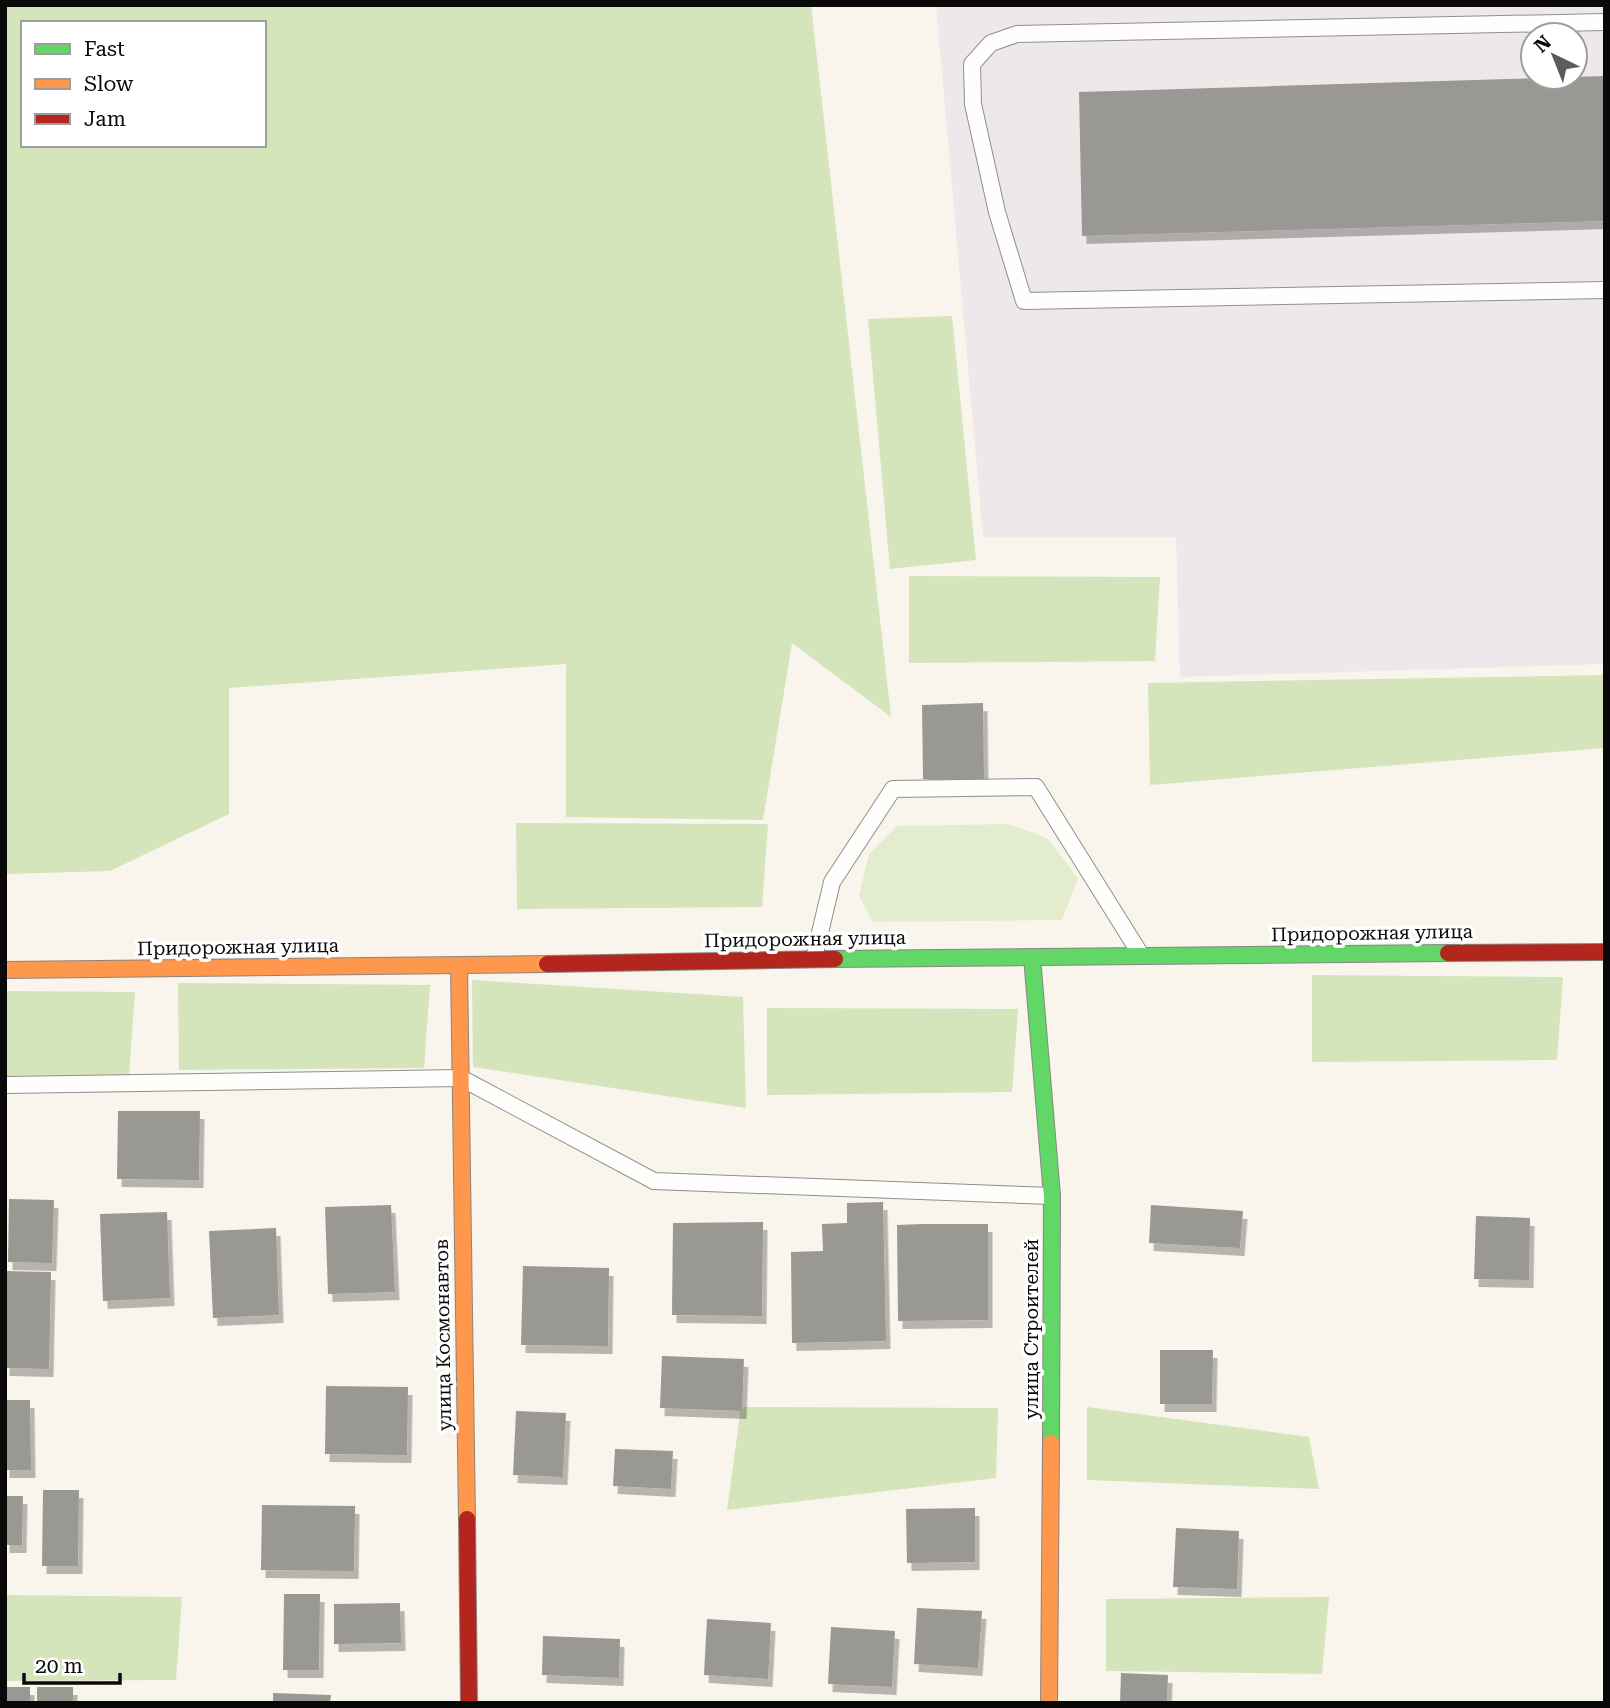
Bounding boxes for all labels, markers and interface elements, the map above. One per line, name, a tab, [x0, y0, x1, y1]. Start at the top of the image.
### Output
legend	[21, 21, 266, 147]
north arrow	[1519, 21, 1589, 91]
text: N	[1530, 30, 1556, 57]
text: Fast	[84, 37, 125, 61]
text: Slow	[84, 72, 134, 96]
text: Jam	[84, 107, 126, 131]
street label: Придорожная улица	[1271, 920, 1474, 946]
street label: Придорожная улица	[704, 926, 907, 952]
street label: Придорожная улица	[137, 934, 340, 960]
street label: улица Космонавтов	[430, 1239, 456, 1431]
street label: улица Строителей	[1020, 1239, 1043, 1419]
scale bar	[24, 1642, 121, 1686]
text: 20 m	[35, 1654, 83, 1678]

